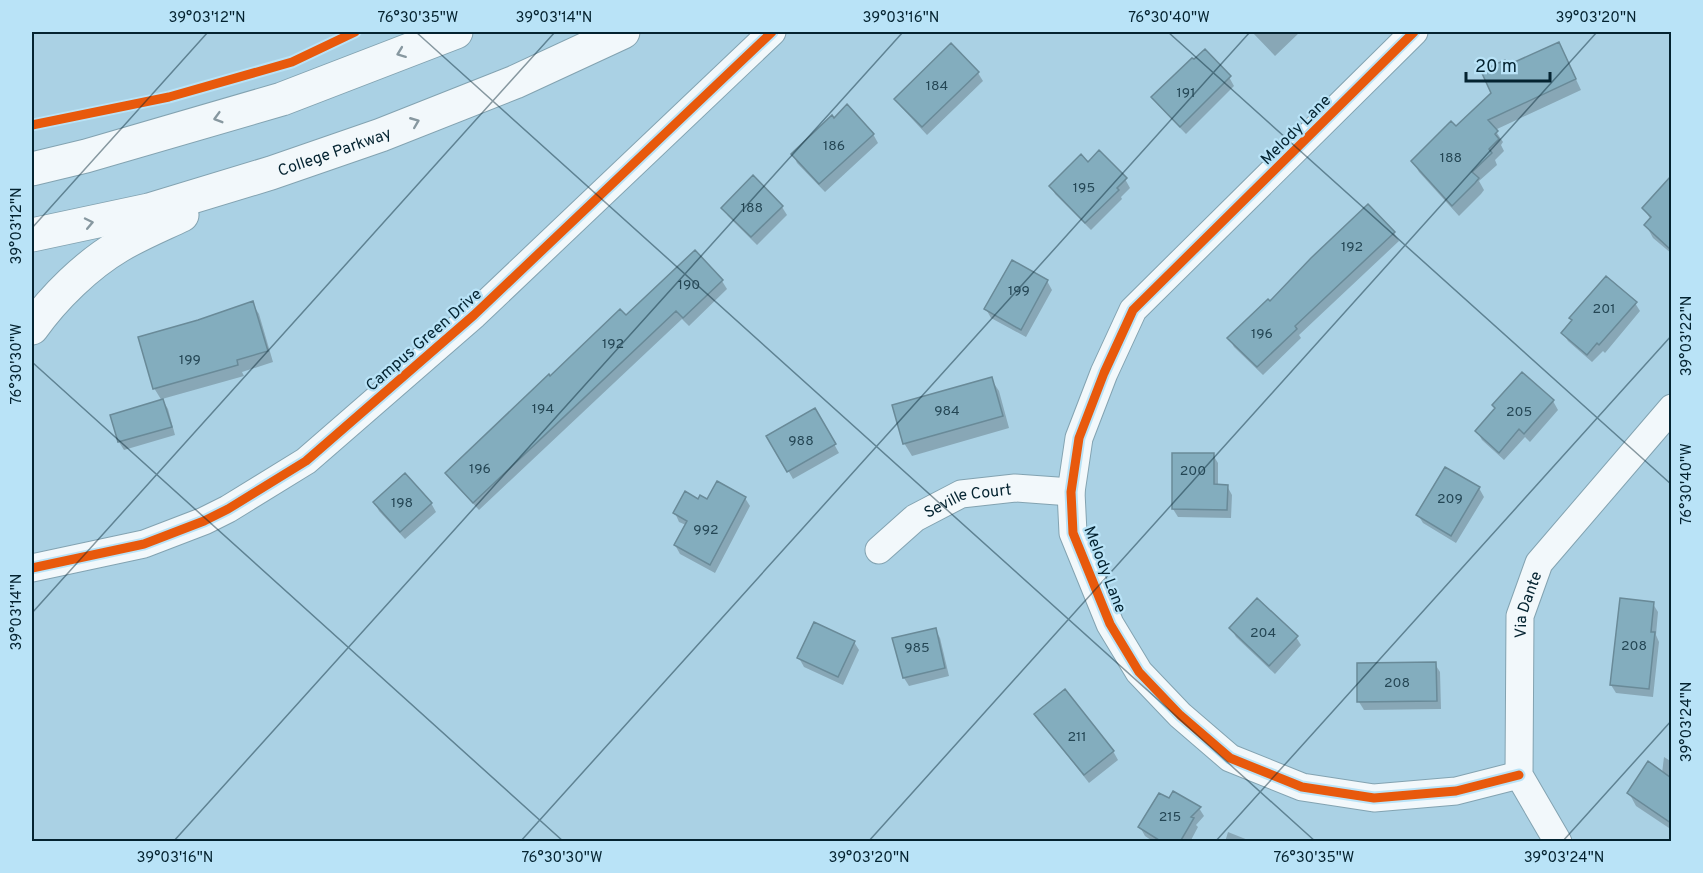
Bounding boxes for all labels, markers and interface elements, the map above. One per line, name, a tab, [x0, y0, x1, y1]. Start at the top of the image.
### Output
text: 39°03'12"N	[168, 9, 246, 28]
text: 76°30'35"W	[378, 9, 458, 28]
text: 39°03'14"N	[516, 9, 592, 28]
text: 39°03'16"N	[863, 9, 939, 28]
text: 76°30'40"W	[1128, 9, 1210, 28]
text: 39°03'20"N	[1555, 9, 1637, 28]
one-way arrow	[396, 45, 407, 58]
scale bar	[1466, 45, 1550, 83]
text: 20 m	[1475, 56, 1517, 79]
house number: 184	[926, 78, 948, 95]
house number: 191	[1177, 85, 1195, 102]
street label: Melody Lane	[1257, 91, 1336, 170]
one-way arrow	[213, 111, 223, 123]
one-way arrow	[409, 117, 420, 129]
street label: College Parkway	[275, 124, 395, 182]
house number: 186	[823, 138, 845, 155]
house number: 188	[1440, 150, 1462, 167]
house number: 195	[1073, 180, 1095, 197]
text: 39°03'12"N	[8, 187, 27, 265]
house number: 188	[741, 200, 763, 217]
one-way arrow	[83, 217, 93, 230]
house number: 192	[1341, 239, 1363, 256]
house number: 190	[678, 277, 700, 294]
house number: 199	[1008, 283, 1030, 300]
street label: Campus Green Drive	[362, 285, 486, 396]
text: 39°03'22"N	[1678, 296, 1697, 376]
house number: 201	[1593, 301, 1615, 318]
text: 76°30'30"W	[8, 323, 27, 405]
house number: 196	[1251, 326, 1273, 343]
house number: 192	[602, 336, 624, 353]
house number: 199	[179, 352, 201, 369]
house number: 194	[532, 401, 554, 418]
house number: 984	[934, 403, 960, 420]
house number: 205	[1506, 404, 1532, 421]
house number: 988	[788, 433, 814, 450]
text: 76°30'40"W	[1678, 443, 1697, 525]
house number: 196	[469, 461, 491, 478]
house number: 200	[1180, 463, 1206, 480]
street label: Seville Court	[921, 480, 1013, 524]
house number: 209	[1437, 491, 1463, 508]
house number: 198	[391, 495, 413, 512]
house number: 992	[693, 522, 719, 539]
street label: Melody Lane	[1078, 523, 1130, 616]
street label: Via Dante	[1512, 569, 1547, 638]
text: 39°03'14"N	[8, 574, 27, 650]
house number: 204	[1250, 625, 1276, 642]
house number: 208	[1621, 638, 1647, 655]
house number: 985	[904, 640, 930, 657]
house number: 208	[1384, 675, 1410, 692]
text: 39°03'24"N	[1678, 682, 1697, 762]
house number: 211	[1067, 729, 1087, 746]
house number: 215	[1159, 809, 1181, 826]
text: 39°03'16"N	[137, 849, 213, 868]
text: 76°30'30"W	[521, 849, 603, 868]
text: 39°03'20"N	[828, 849, 910, 868]
text: 76°30'35"W	[1274, 849, 1354, 868]
text: 39°03'24"N	[1524, 849, 1604, 868]

